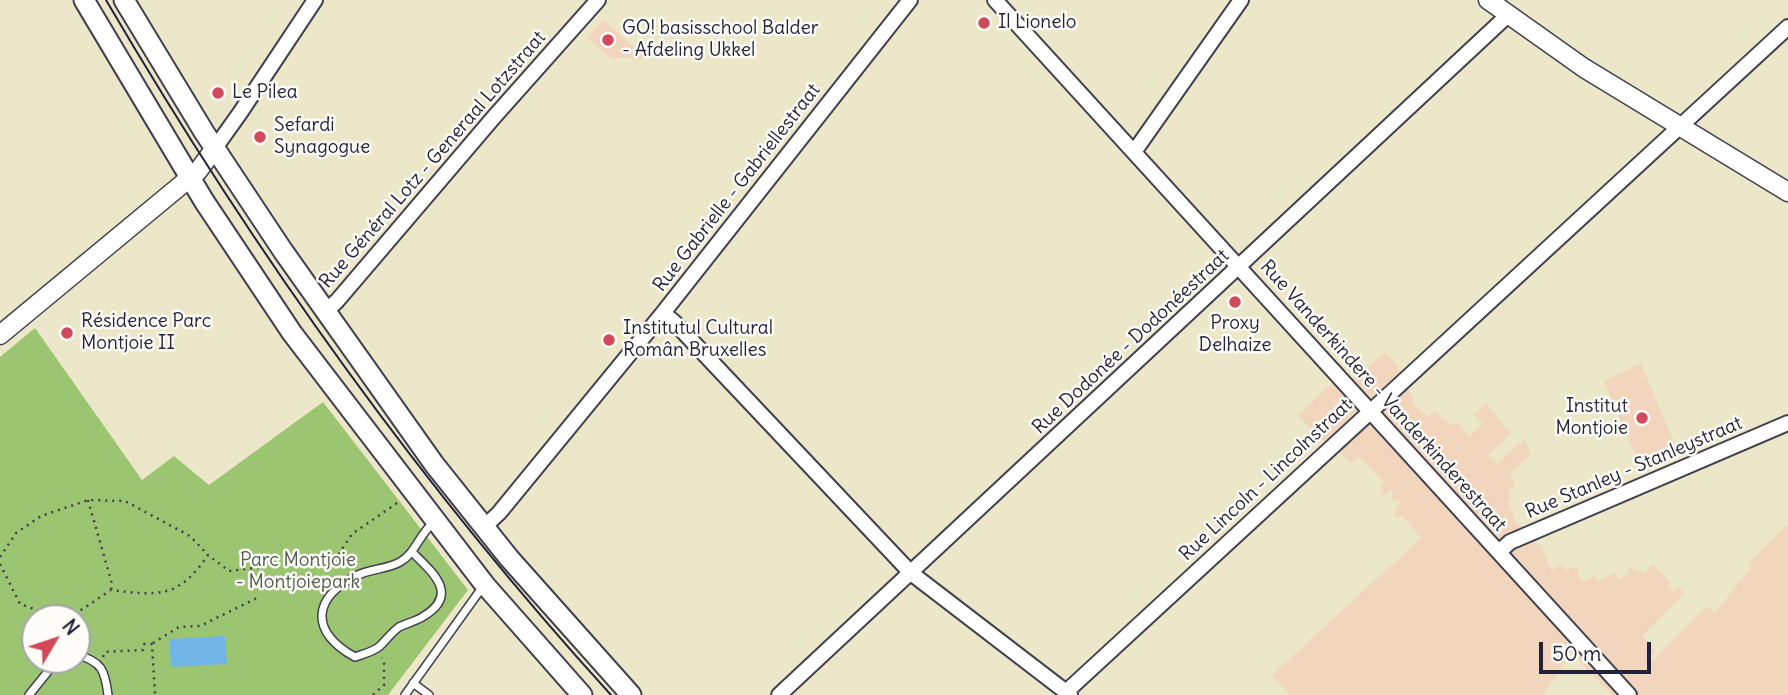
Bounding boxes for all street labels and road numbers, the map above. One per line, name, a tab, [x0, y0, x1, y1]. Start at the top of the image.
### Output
street label: Rue Général Lotz - Generaal Lotzstraat	[315, 27, 551, 293]
street label: Rue Gabrielle - Gabriellestraat	[649, 79, 825, 297]
street label: Rue Dodonée - Dodonéestraat	[1028, 245, 1234, 439]
street label: Rue Vanderkindere - Vanderkinderestraat	[1255, 256, 1511, 536]
street label: Rue Lincoln - Lincolnstraat	[1175, 394, 1357, 566]
street label: Rue Stanley - Stanleystraat	[1522, 412, 1746, 524]

